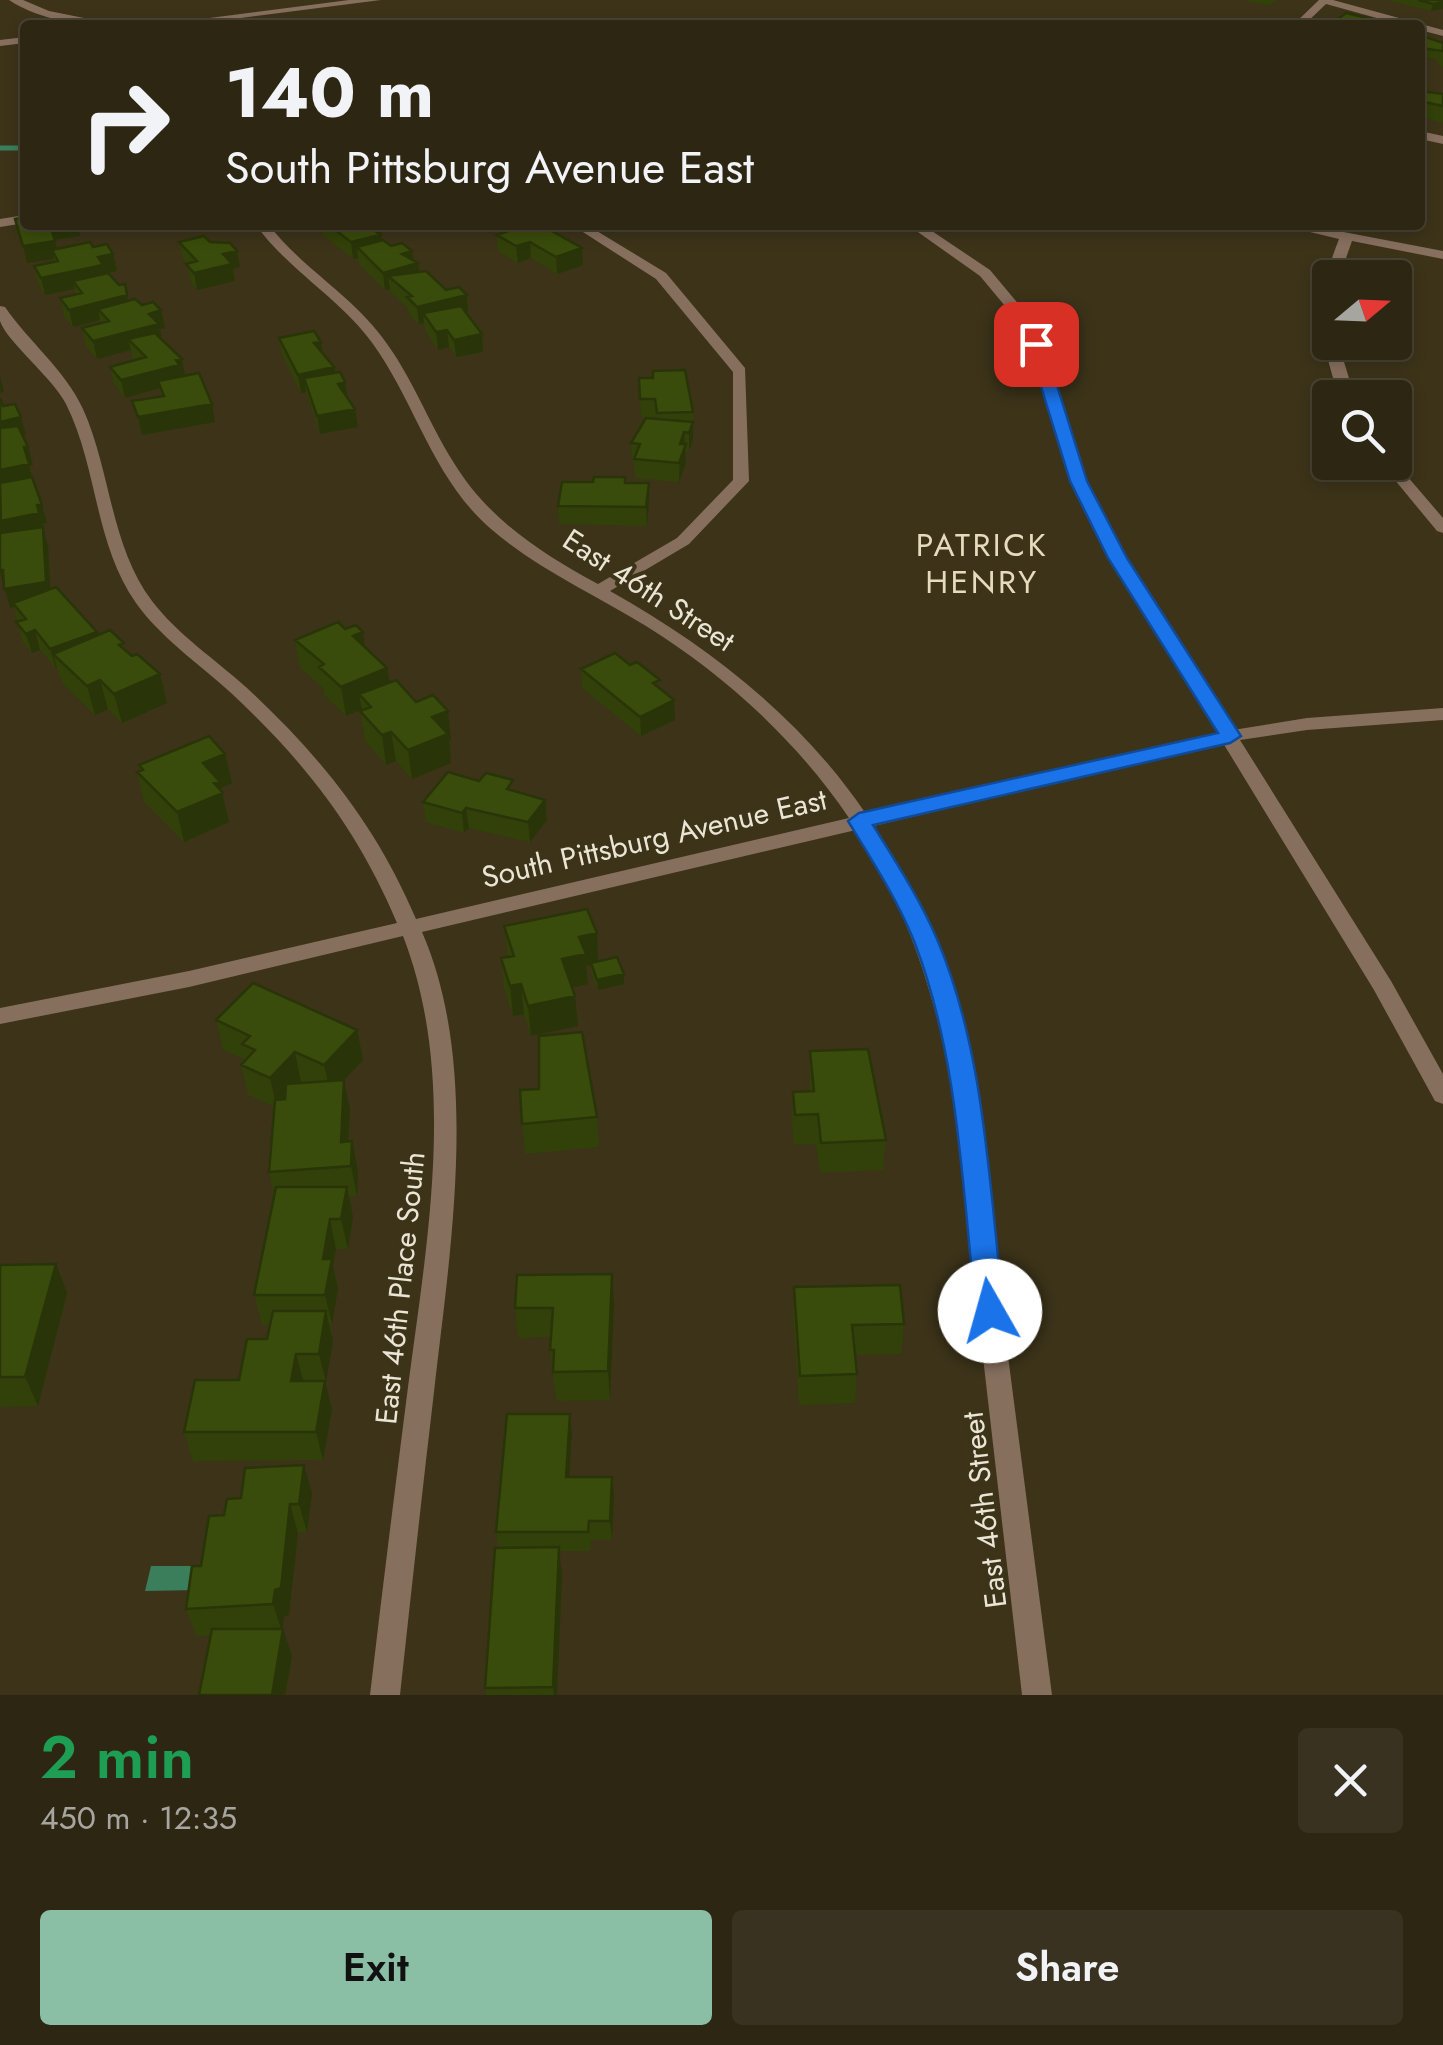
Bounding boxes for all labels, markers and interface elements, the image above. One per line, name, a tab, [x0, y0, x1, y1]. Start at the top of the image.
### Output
text: 140 m	[225, 42, 434, 143]
icon: right	[60, 60, 190, 190]
text: South Pittsburg Avenue East	[225, 135, 754, 200]
north arrow	[1312, 260, 1412, 360]
map controls	[1312, 260, 1412, 480]
pin	[994, 302, 1079, 387]
icon: arrive	[1009, 317, 1064, 372]
button: search	[1312, 380, 1412, 480]
street label: East 46th Street	[554, 518, 744, 662]
district label: PATRICK HENRY	[916, 522, 1048, 605]
street label: South Pittsburg Avenue East	[477, 777, 831, 899]
street label: East 46th Place South	[364, 1149, 436, 1427]
position arrow	[938, 1259, 1042, 1363]
street label: East 46th Street	[951, 1409, 1017, 1611]
text: 2 min	[40, 1714, 194, 1801]
button: close	[1298, 1728, 1403, 1833]
text: 450 m · 12:35	[40, 1795, 237, 1841]
button: Exit	[40, 1910, 712, 2025]
button: Share	[732, 1910, 1403, 2025]

